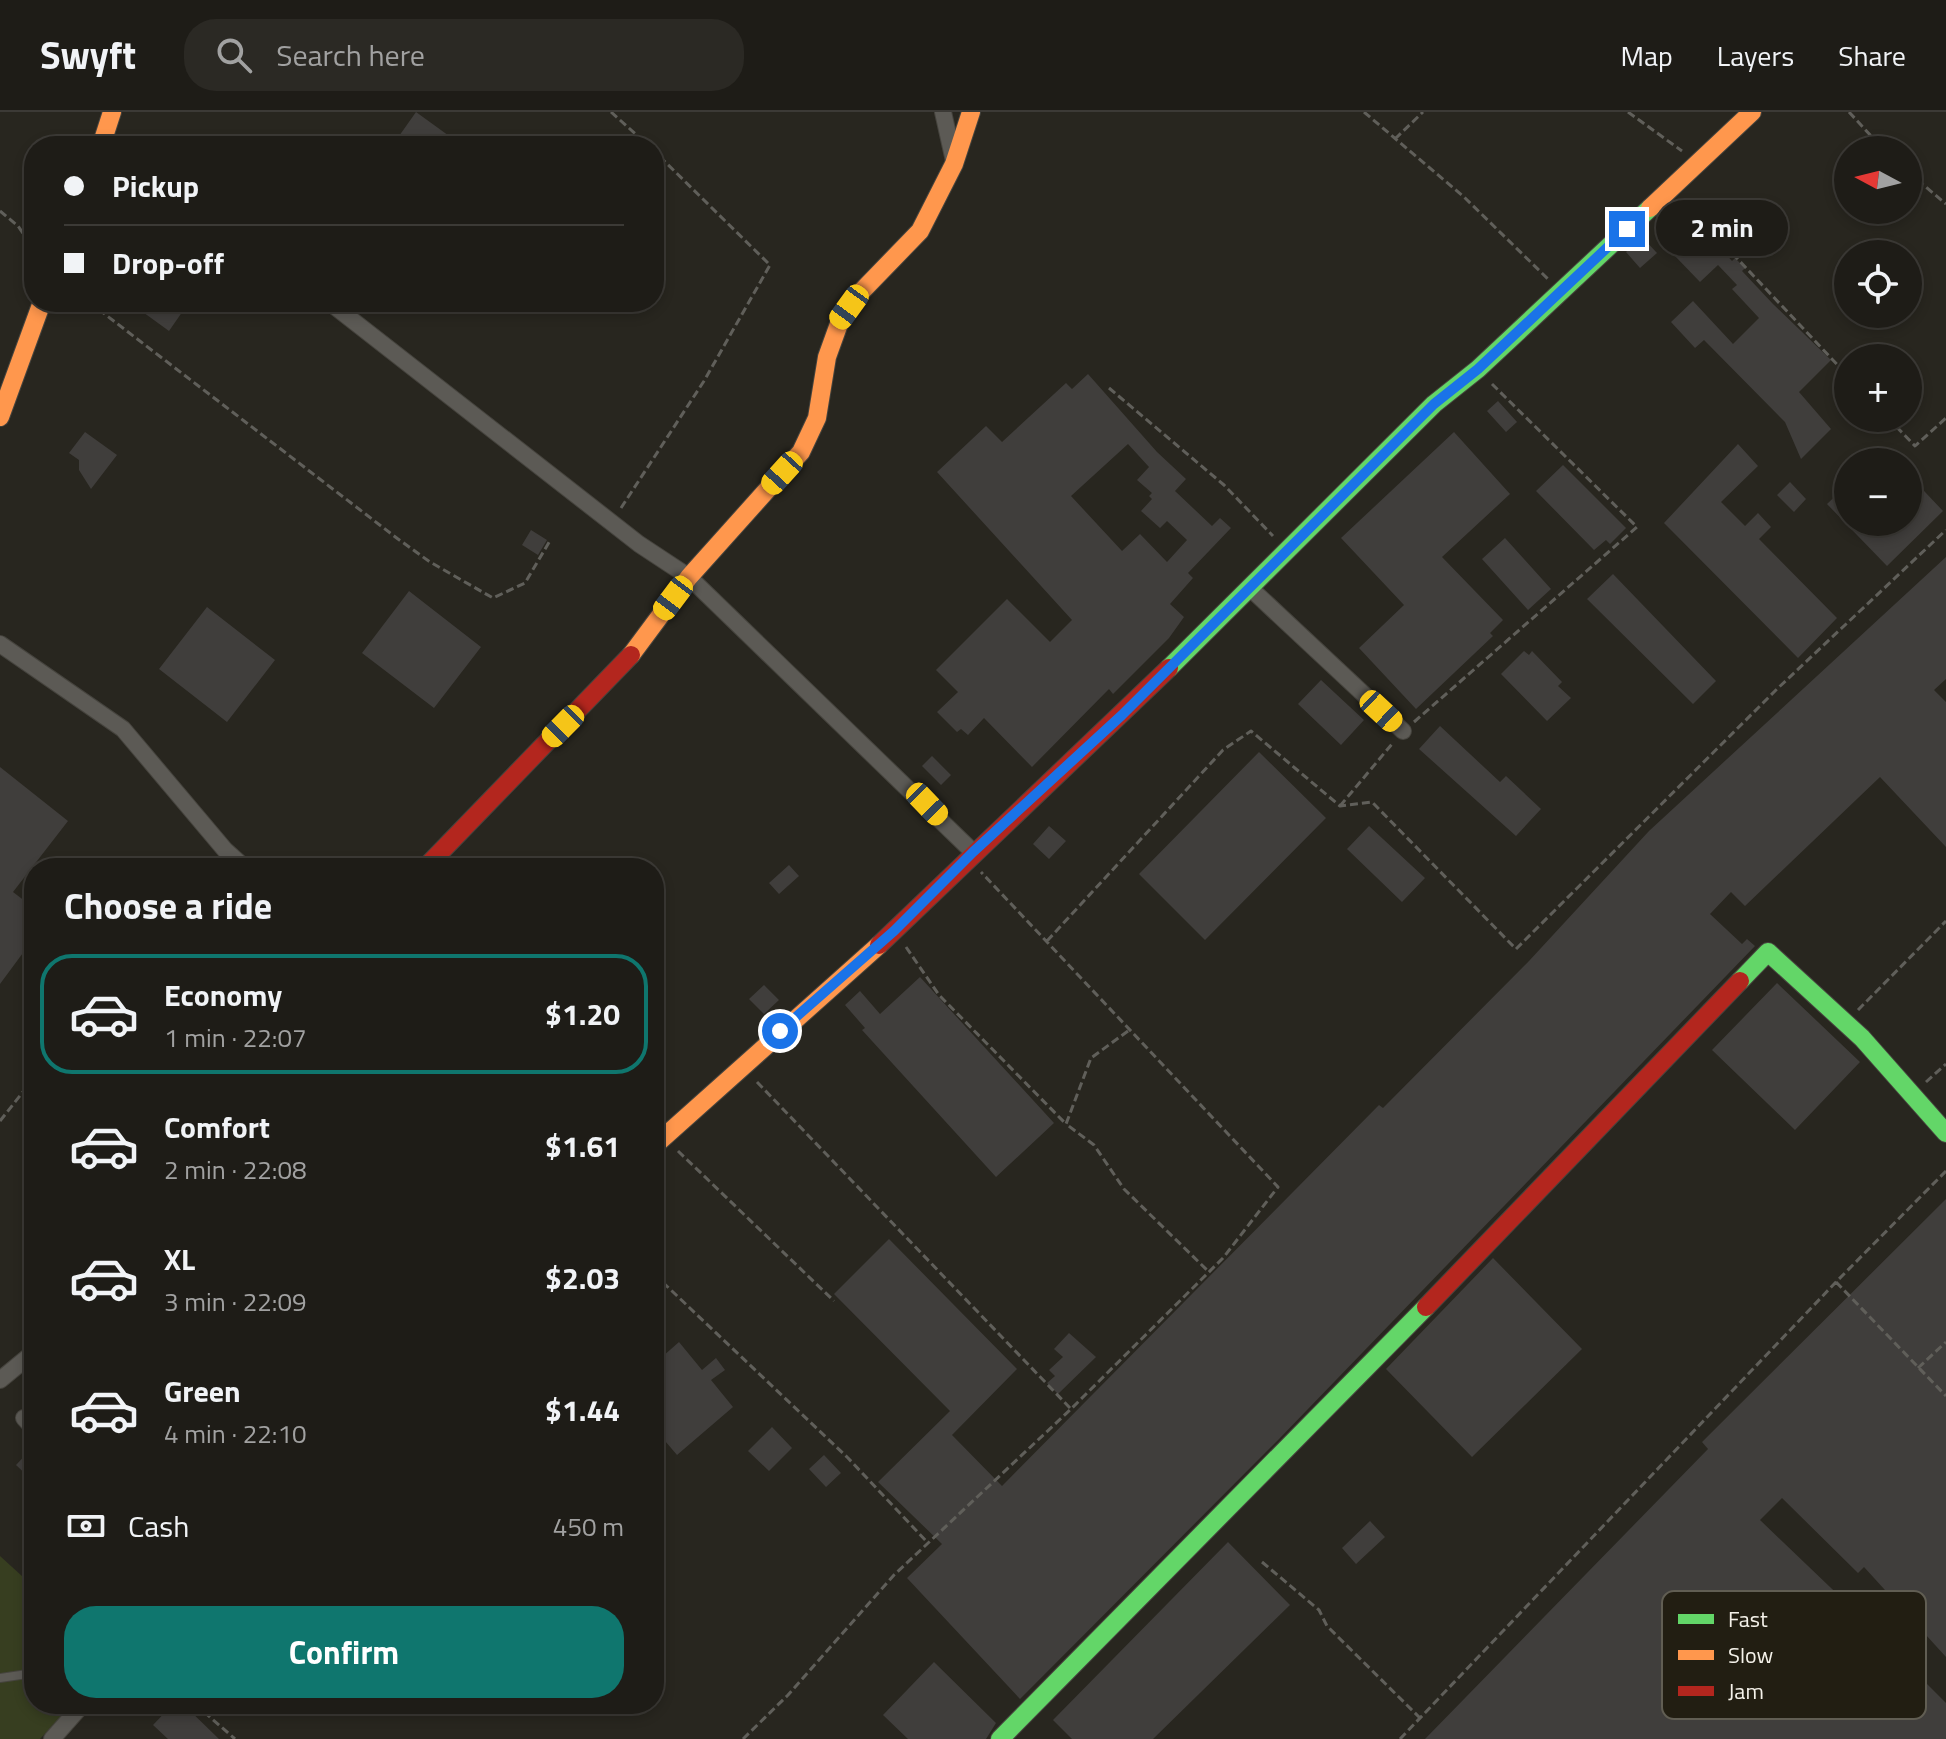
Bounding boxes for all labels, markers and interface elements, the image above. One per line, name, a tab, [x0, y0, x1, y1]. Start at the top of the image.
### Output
search box	[184, 19, 744, 91]
text: Swyft	[40, 26, 136, 84]
text: Search here	[276, 32, 425, 78]
icon: search	[212, 33, 256, 77]
text: Map	[1620, 34, 1673, 77]
text: Layers	[1717, 34, 1794, 77]
text: Share	[1838, 34, 1906, 77]
north arrow	[1834, 136, 1922, 224]
map controls	[1834, 136, 1922, 536]
text: Pickup	[112, 163, 199, 209]
callout: 2 min	[1655, 201, 1787, 257]
text: 2 min	[1690, 208, 1754, 247]
route end	[1609, 211, 1645, 247]
text: Drop-off	[112, 240, 224, 286]
button: locate	[1834, 240, 1922, 328]
car	[825, 281, 873, 333]
button: +	[1834, 344, 1922, 432]
car	[757, 447, 807, 499]
button: −	[1834, 448, 1922, 536]
car	[649, 572, 697, 624]
car	[1355, 686, 1407, 736]
car	[538, 701, 588, 751]
car	[902, 778, 952, 830]
text: Choose a ride	[64, 878, 272, 933]
text: Economy	[164, 972, 282, 1018]
icon: car	[68, 978, 140, 1050]
text: $1.20	[545, 991, 620, 1037]
route start	[762, 1013, 798, 1049]
text: 1 min · 22:07	[164, 1018, 307, 1057]
text: Comfort	[164, 1104, 270, 1150]
icon: car	[68, 1110, 140, 1182]
text: $1.61	[545, 1123, 620, 1169]
text: 2 min · 22:08	[164, 1150, 307, 1189]
text: XL	[164, 1236, 195, 1282]
icon: car	[68, 1242, 140, 1314]
text: $2.03	[545, 1255, 620, 1301]
text: 3 min · 22:09	[164, 1282, 307, 1321]
text: Green	[164, 1368, 241, 1414]
icon: car	[68, 1374, 140, 1446]
text: $1.44	[545, 1387, 620, 1433]
text: 4 min · 22:10	[164, 1414, 307, 1453]
text: Cash	[128, 1503, 189, 1549]
icon: cash	[64, 1504, 108, 1548]
text: 450 m	[553, 1507, 624, 1546]
legend	[1662, 1591, 1926, 1719]
text: Fast	[1728, 1602, 1768, 1636]
button: Confirm	[64, 1606, 624, 1698]
text: Slow	[1728, 1638, 1774, 1672]
text: Jam	[1728, 1674, 1764, 1708]

